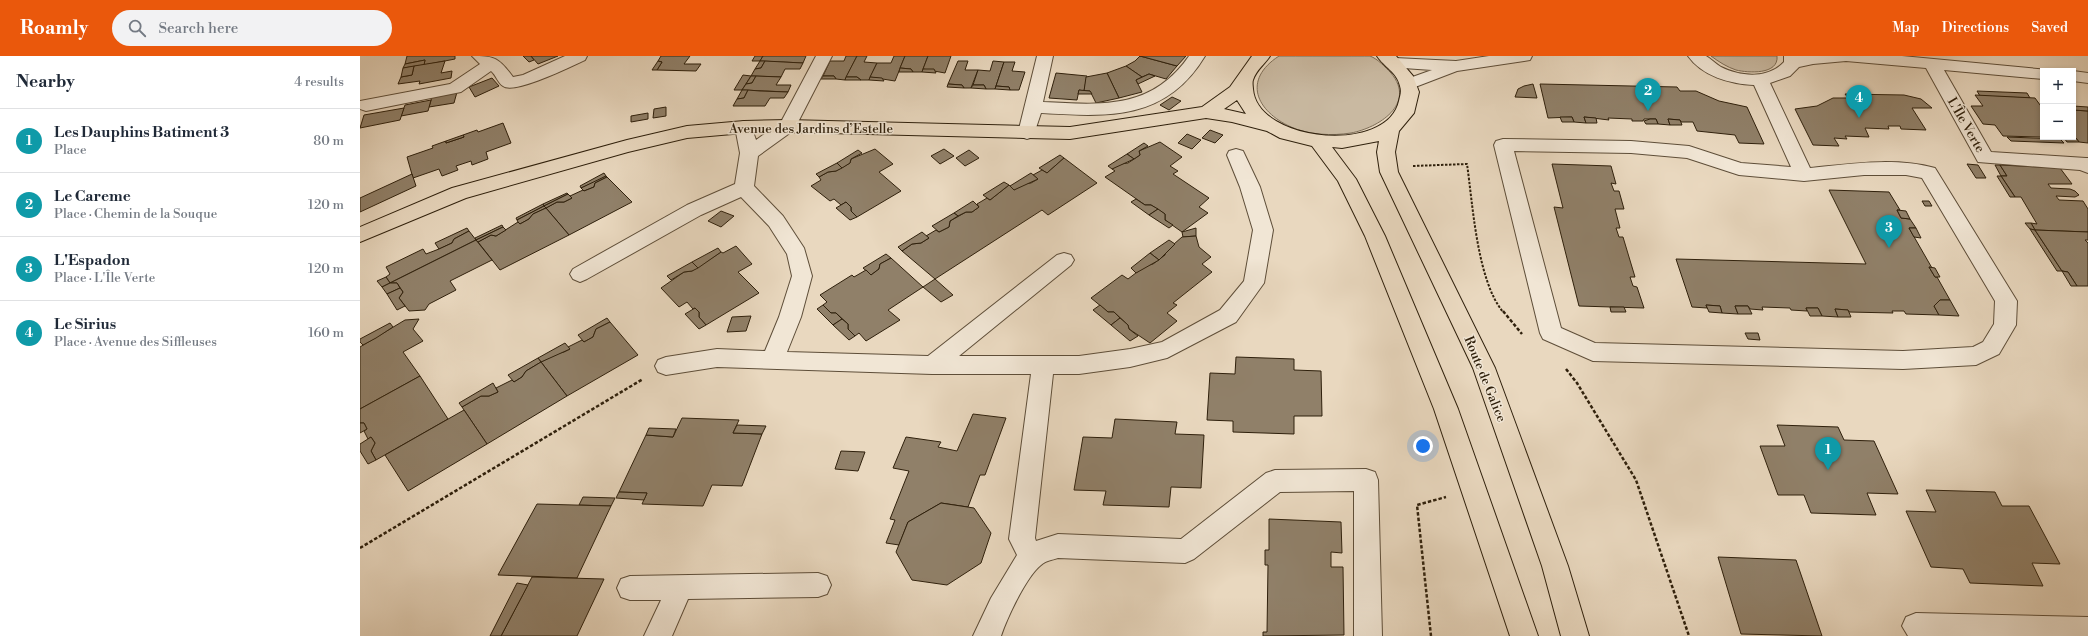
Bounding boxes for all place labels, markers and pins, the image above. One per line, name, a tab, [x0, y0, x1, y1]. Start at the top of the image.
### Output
pin: 2	[1635, 78, 1661, 111]
pin: 4	[1846, 85, 1872, 118]
pin: 3	[1876, 215, 1902, 248]
pin: 1	[1815, 437, 1841, 470]

